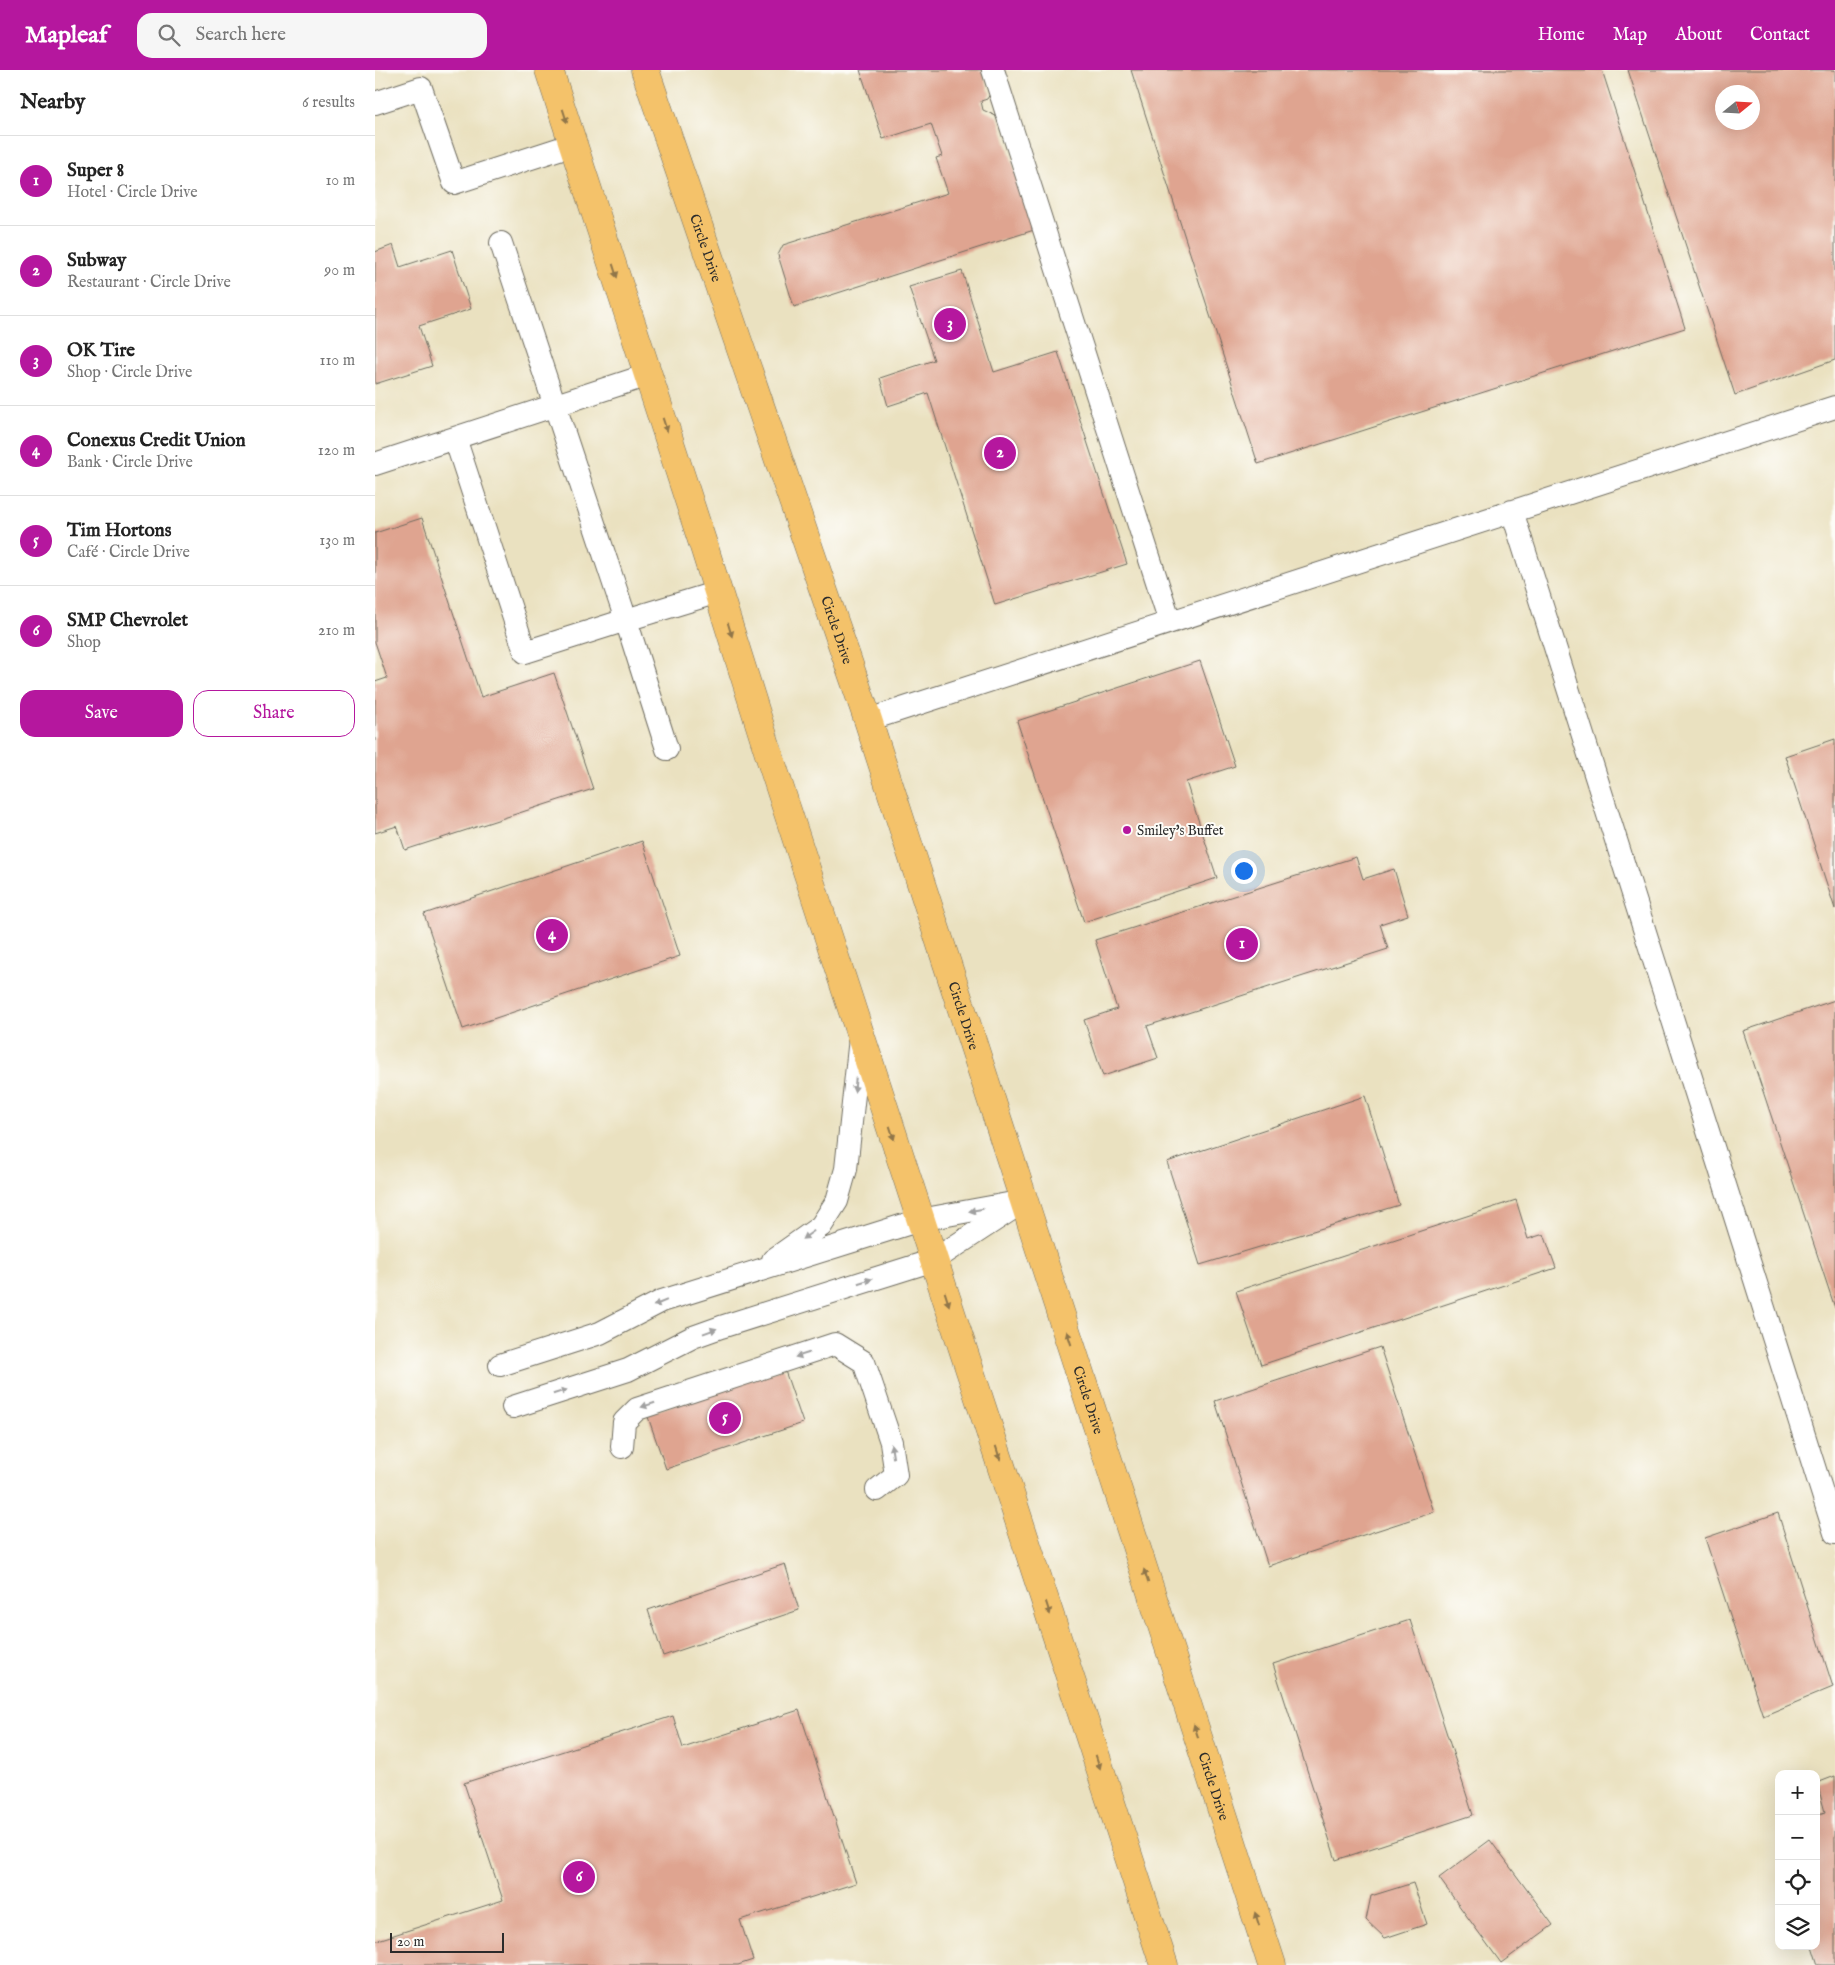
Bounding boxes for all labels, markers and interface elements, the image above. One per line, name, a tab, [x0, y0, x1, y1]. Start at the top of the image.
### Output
search box	[137, 13, 487, 58]
text: Mapleaf	[25, 20, 107, 51]
icon: search	[155, 21, 183, 49]
text: Search here	[195, 23, 286, 47]
text: Home	[1538, 24, 1585, 47]
text: Map	[1613, 24, 1647, 47]
text: About	[1675, 24, 1722, 47]
text: Contact	[1750, 24, 1810, 47]
north arrow	[1715, 85, 1760, 130]
text: Nearby	[20, 89, 85, 116]
text: 6 results	[302, 93, 355, 113]
one-way arrow	[561, 109, 569, 124]
text: Super 8	[67, 159, 124, 183]
text: 1	[33, 171, 39, 191]
text: 10 m	[325, 171, 355, 191]
text: Hotel · Circle Drive	[67, 183, 198, 203]
street label: Circle Drive	[685, 212, 725, 285]
text: Subway	[67, 249, 126, 273]
text: 2	[32, 261, 40, 281]
text: 90 m	[324, 261, 355, 281]
one-way arrow	[612, 263, 619, 278]
text: Restaurant · Circle Drive	[67, 273, 231, 293]
pin: 3	[934, 305, 966, 343]
text: OK Tire	[67, 339, 135, 363]
text: 3	[33, 351, 39, 371]
text: 110 m	[319, 351, 355, 371]
text: Shop · Circle Drive	[67, 363, 192, 383]
one-way arrow	[661, 418, 669, 433]
text: Conexus Credit Union	[67, 429, 246, 453]
pin: 2	[984, 434, 1016, 472]
text: 4	[32, 441, 40, 461]
text: 120 m	[318, 441, 355, 461]
text: Bank · Circle Drive	[67, 453, 193, 473]
text: Tim Hortons	[67, 519, 171, 543]
text: 5	[33, 531, 39, 551]
text: 130 m	[319, 531, 355, 551]
text: Café · Circle Drive	[67, 543, 190, 563]
street label: Circle Drive	[816, 594, 856, 667]
text: SMP Chevrolet	[67, 609, 188, 633]
text: 6	[33, 621, 39, 641]
text: 210 m	[318, 621, 355, 641]
one-way arrow	[727, 623, 734, 638]
text: Shop	[67, 633, 101, 653]
button: Save	[20, 690, 183, 737]
button: Share	[193, 690, 355, 737]
place label: Smiley's Buffet	[1137, 822, 1224, 840]
marker: Smiley's Buffet	[1121, 824, 1133, 836]
your location	[1231, 858, 1257, 884]
pin: 4	[536, 916, 568, 954]
pin: 1	[1226, 925, 1258, 963]
street label: Circle Drive	[944, 980, 983, 1053]
one-way arrow	[851, 1077, 859, 1093]
one-way arrow	[888, 1126, 896, 1141]
one-way arrow	[968, 1206, 984, 1214]
one-way arrow	[802, 1230, 815, 1240]
one-way arrow	[857, 1277, 872, 1285]
one-way arrow	[943, 1292, 951, 1307]
one-way arrow	[652, 1299, 667, 1307]
one-way arrow	[703, 1327, 718, 1335]
one-way arrow	[1064, 1331, 1072, 1346]
one-way arrow	[794, 1351, 809, 1359]
street label: Circle Drive	[1068, 1364, 1107, 1437]
one-way arrow	[552, 1388, 567, 1395]
pin: 5	[709, 1399, 741, 1437]
one-way arrow	[640, 1402, 655, 1409]
one-way arrow	[888, 1443, 896, 1459]
one-way arrow	[994, 1446, 1002, 1461]
one-way arrow	[1142, 1569, 1149, 1584]
one-way arrow	[1045, 1600, 1053, 1615]
one-way arrow	[1192, 1723, 1199, 1738]
street label: Circle Drive	[1194, 1750, 1233, 1823]
one-way arrow	[1095, 1755, 1103, 1770]
map controls	[1775, 1770, 1820, 1950]
button: +	[1775, 1770, 1820, 1815]
button: −	[1775, 1815, 1820, 1860]
pin: 6	[563, 1858, 595, 1896]
button: locate	[1775, 1860, 1820, 1905]
button: layers	[1775, 1905, 1820, 1950]
one-way arrow	[1253, 1911, 1260, 1926]
scale bar	[390, 1930, 504, 1953]
text: 20 m	[397, 1933, 424, 1951]

